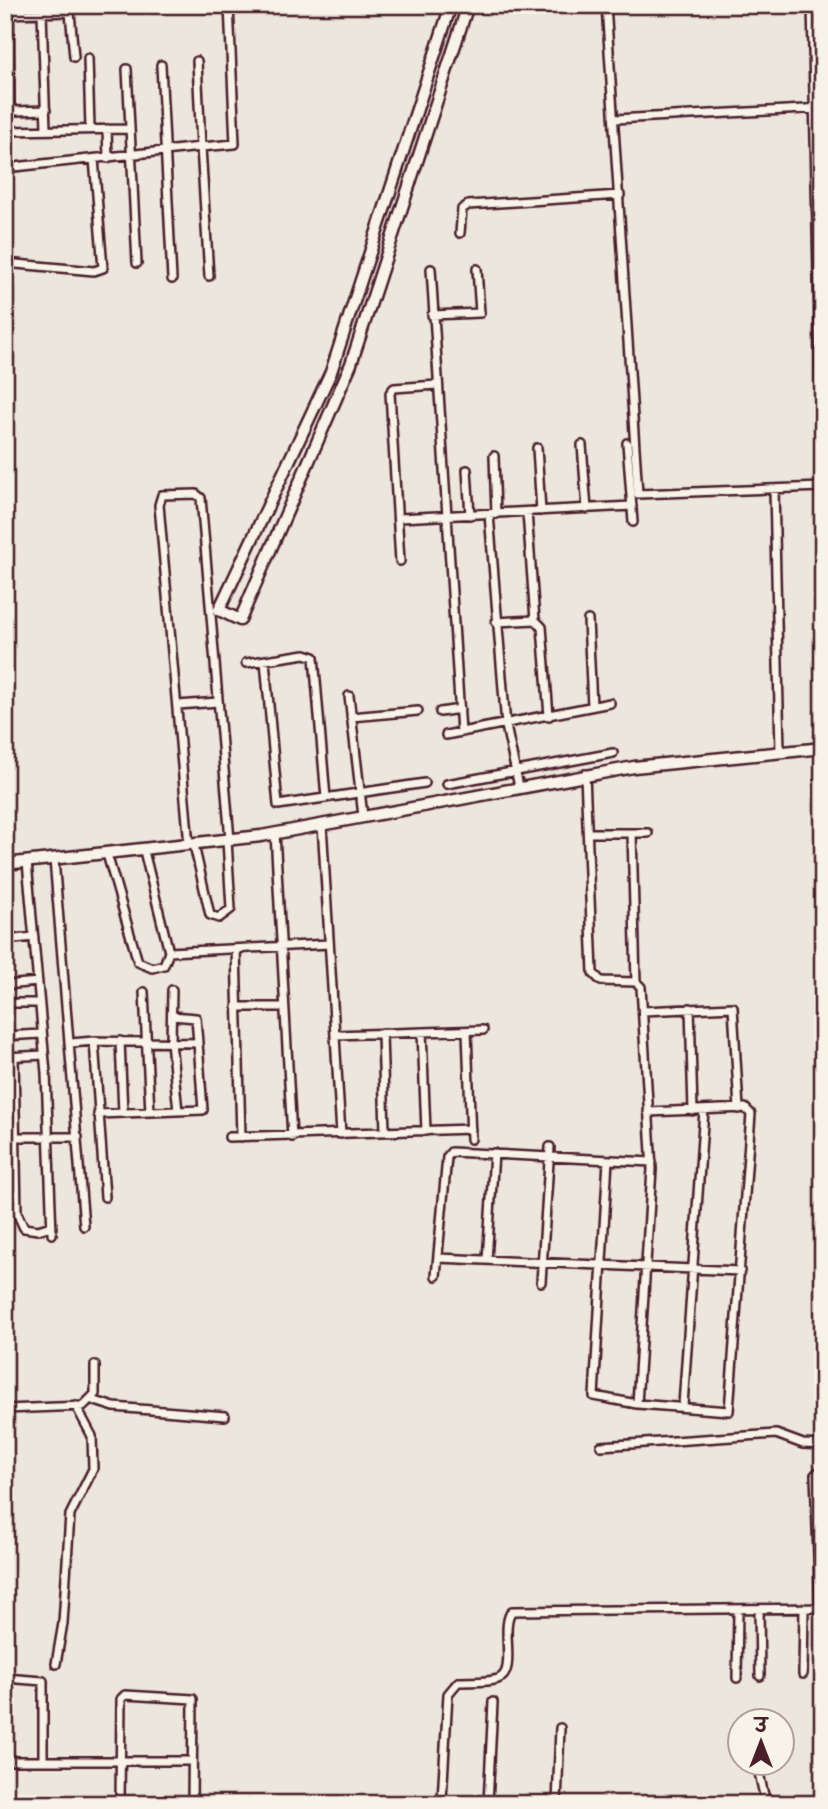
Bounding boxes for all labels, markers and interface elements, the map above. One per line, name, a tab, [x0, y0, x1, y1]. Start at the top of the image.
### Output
north arrow	[726, 1708, 796, 1778]
text: उ	[753, 1713, 770, 1740]

